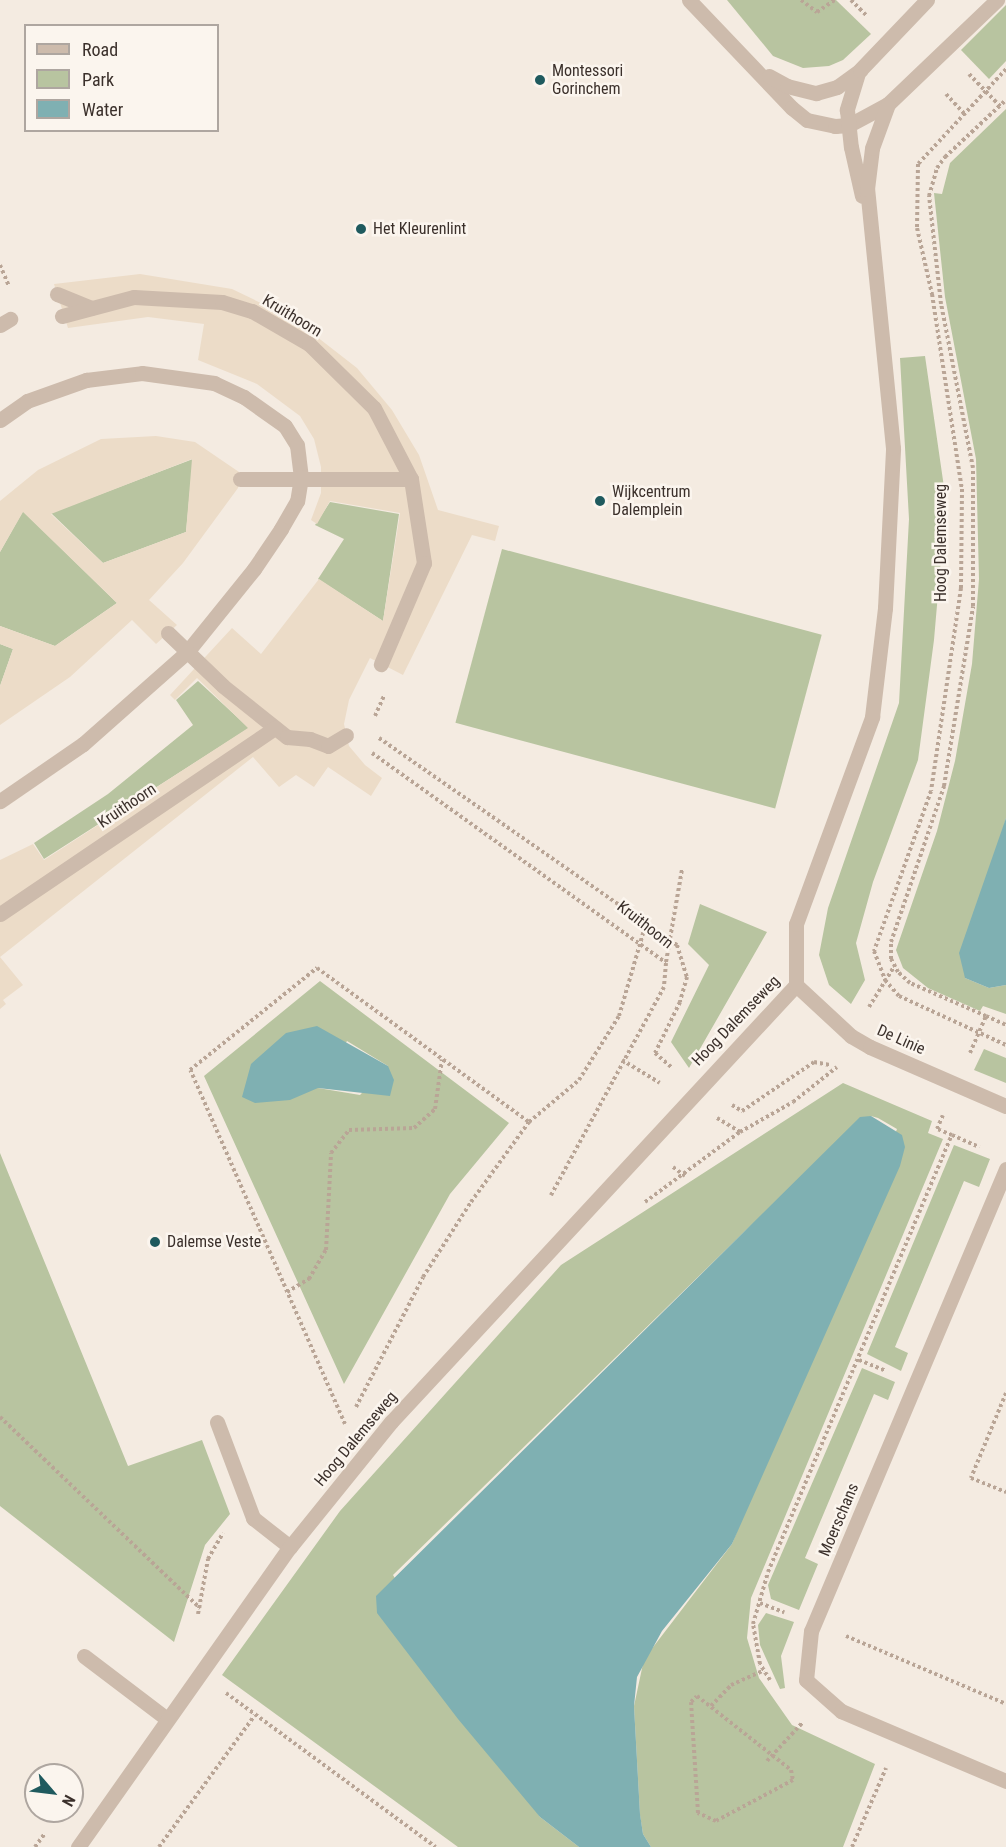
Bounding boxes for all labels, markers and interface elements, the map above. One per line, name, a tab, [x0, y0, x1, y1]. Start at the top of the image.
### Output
legend	[24, 24, 219, 132]
text: Road	[82, 39, 118, 60]
place label: Montessori Gorinchem	[552, 61, 623, 99]
text: Park	[82, 69, 114, 90]
marker: Montessori Gorinchem	[533, 73, 547, 87]
text: Water	[82, 99, 123, 120]
place label: Het Kleurenlint	[373, 219, 466, 239]
marker: Het Kleurenlint	[354, 222, 368, 236]
street label: Kruithoorn	[259, 291, 325, 341]
place label: Wijkcentrum Dalemplein	[612, 482, 691, 520]
street label: Hoog Dalemseweg	[931, 484, 951, 602]
marker: Wijkcentrum Dalemplein	[593, 494, 607, 508]
street label: Kruithoorn	[94, 780, 160, 832]
street label: Kruithoorn	[613, 897, 677, 953]
street label: Hoog Dalemseweg	[688, 972, 784, 1070]
street label: De Linie	[874, 1021, 928, 1059]
place label: Dalemse Veste	[167, 1232, 261, 1252]
marker: Dalemse Veste	[148, 1235, 162, 1249]
street label: Hoog Dalemseweg	[311, 1388, 401, 1490]
street label: Moerschans	[815, 1481, 863, 1559]
north arrow	[24, 1763, 84, 1823]
text: N	[58, 1792, 79, 1810]

